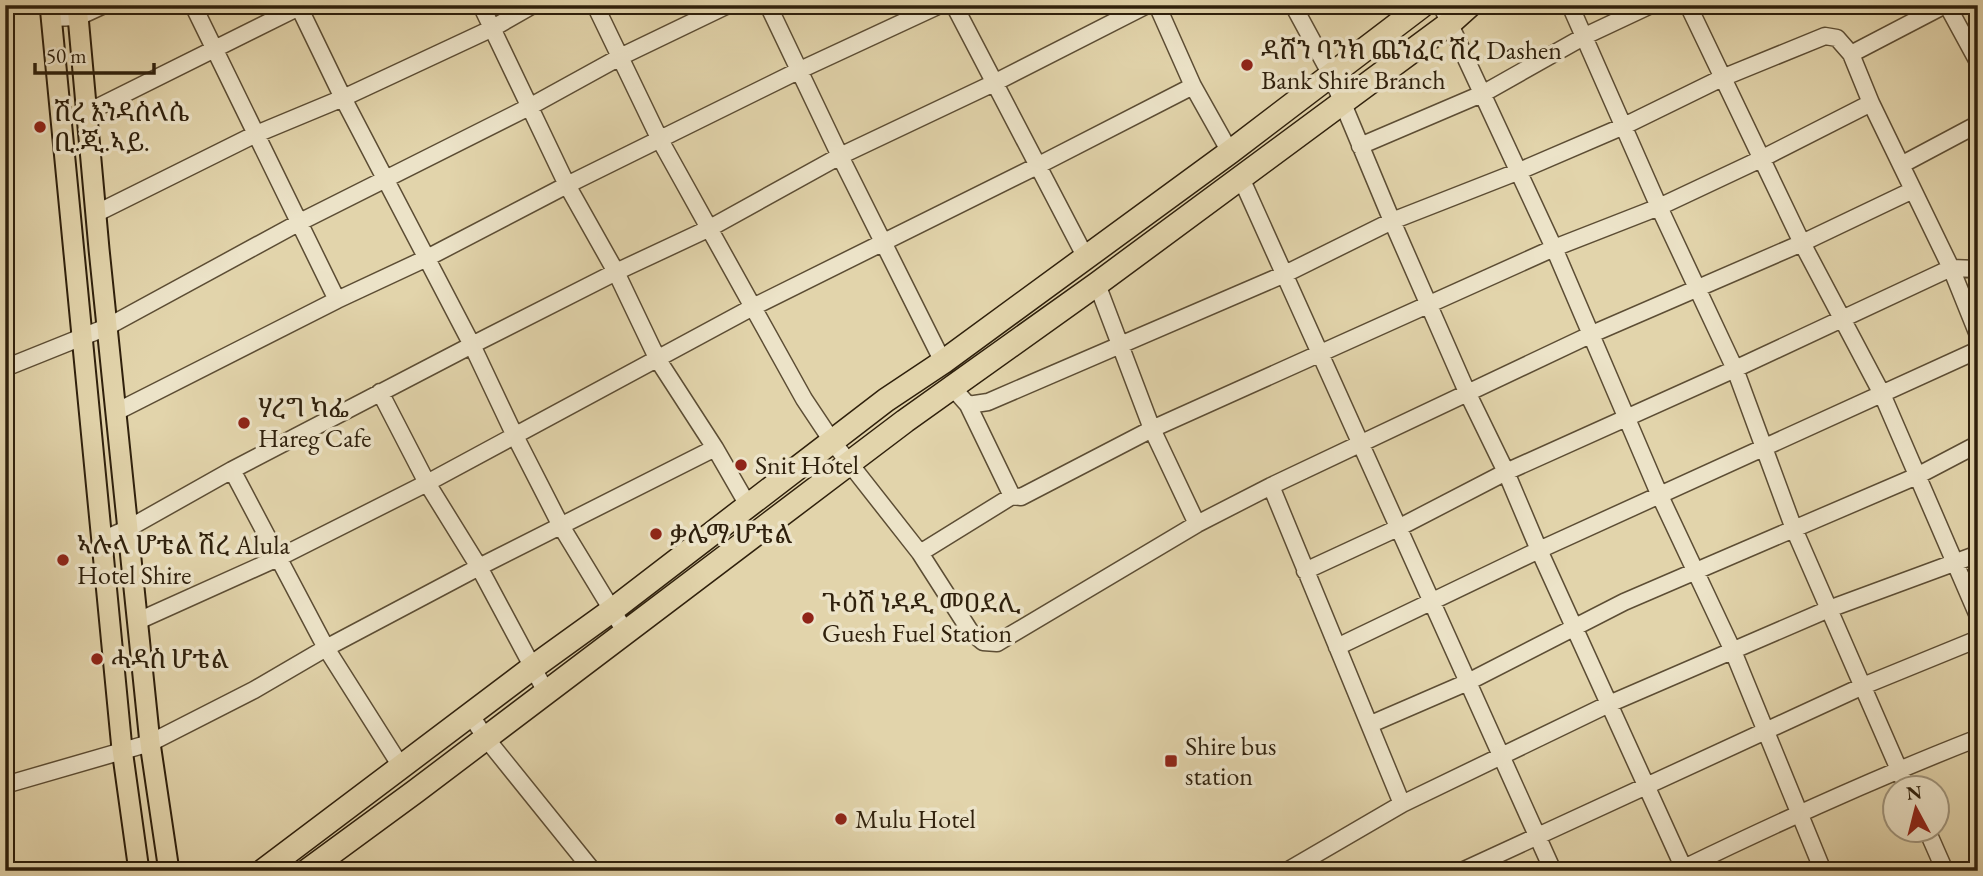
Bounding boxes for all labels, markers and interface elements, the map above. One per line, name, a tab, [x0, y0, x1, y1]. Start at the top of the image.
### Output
scale bar	[35, 32, 154, 76]
place label: ዳሸን ባንክ ጨንፈር ሽረ Dashen Bank Shire Branch	[1261, 33, 1562, 97]
text: 50 m	[46, 42, 87, 69]
marker: ዳሸን ባንክ ጨንፈር ሽረ Dashen Bank Shire Branch	[1239, 57, 1255, 73]
place label: ሽረ እንዳስላሴ ቢ.ጂ.ኣይ.	[54, 95, 189, 159]
marker: ሽረ እንዳስላሴ ቢ.ጂ.ኣይ.	[32, 119, 48, 135]
place label: ሃረግ ካፌ Hareg Cafe	[258, 391, 371, 455]
marker: ሃረግ ካፌ Hareg Cafe	[236, 415, 252, 431]
place label: Snit Hotel	[755, 448, 859, 482]
marker: Snit Hotel	[733, 457, 749, 473]
place label: ቃሌማ ሆቴል	[670, 517, 793, 551]
marker: ቃሌማ ሆቴል	[648, 526, 664, 542]
place label: ኣሉላ ሆቴል ሽረ Alula Hotel Shire	[77, 528, 291, 592]
marker: ኣሉላ ሆቴል ሽረ Alula Hotel Shire	[55, 552, 71, 568]
place label: ጉዕሽ ነዳዲ መዐደሊ Guesh Fuel Station	[822, 586, 1021, 650]
marker: ጉዕሽ ነዳዲ መዐደሊ Guesh Fuel Station	[800, 610, 816, 626]
place label: ሓዳስ ሆቴል	[111, 642, 229, 676]
marker: ሓዳስ ሆቴል	[89, 651, 105, 667]
place label: Shire bus station	[1185, 729, 1276, 793]
marker: Shire bus station	[1163, 753, 1179, 769]
north arrow	[1882, 774, 1952, 844]
text: N	[1905, 779, 1924, 806]
place label: Mulu Hotel	[855, 802, 976, 836]
marker: Mulu Hotel	[833, 811, 849, 827]

